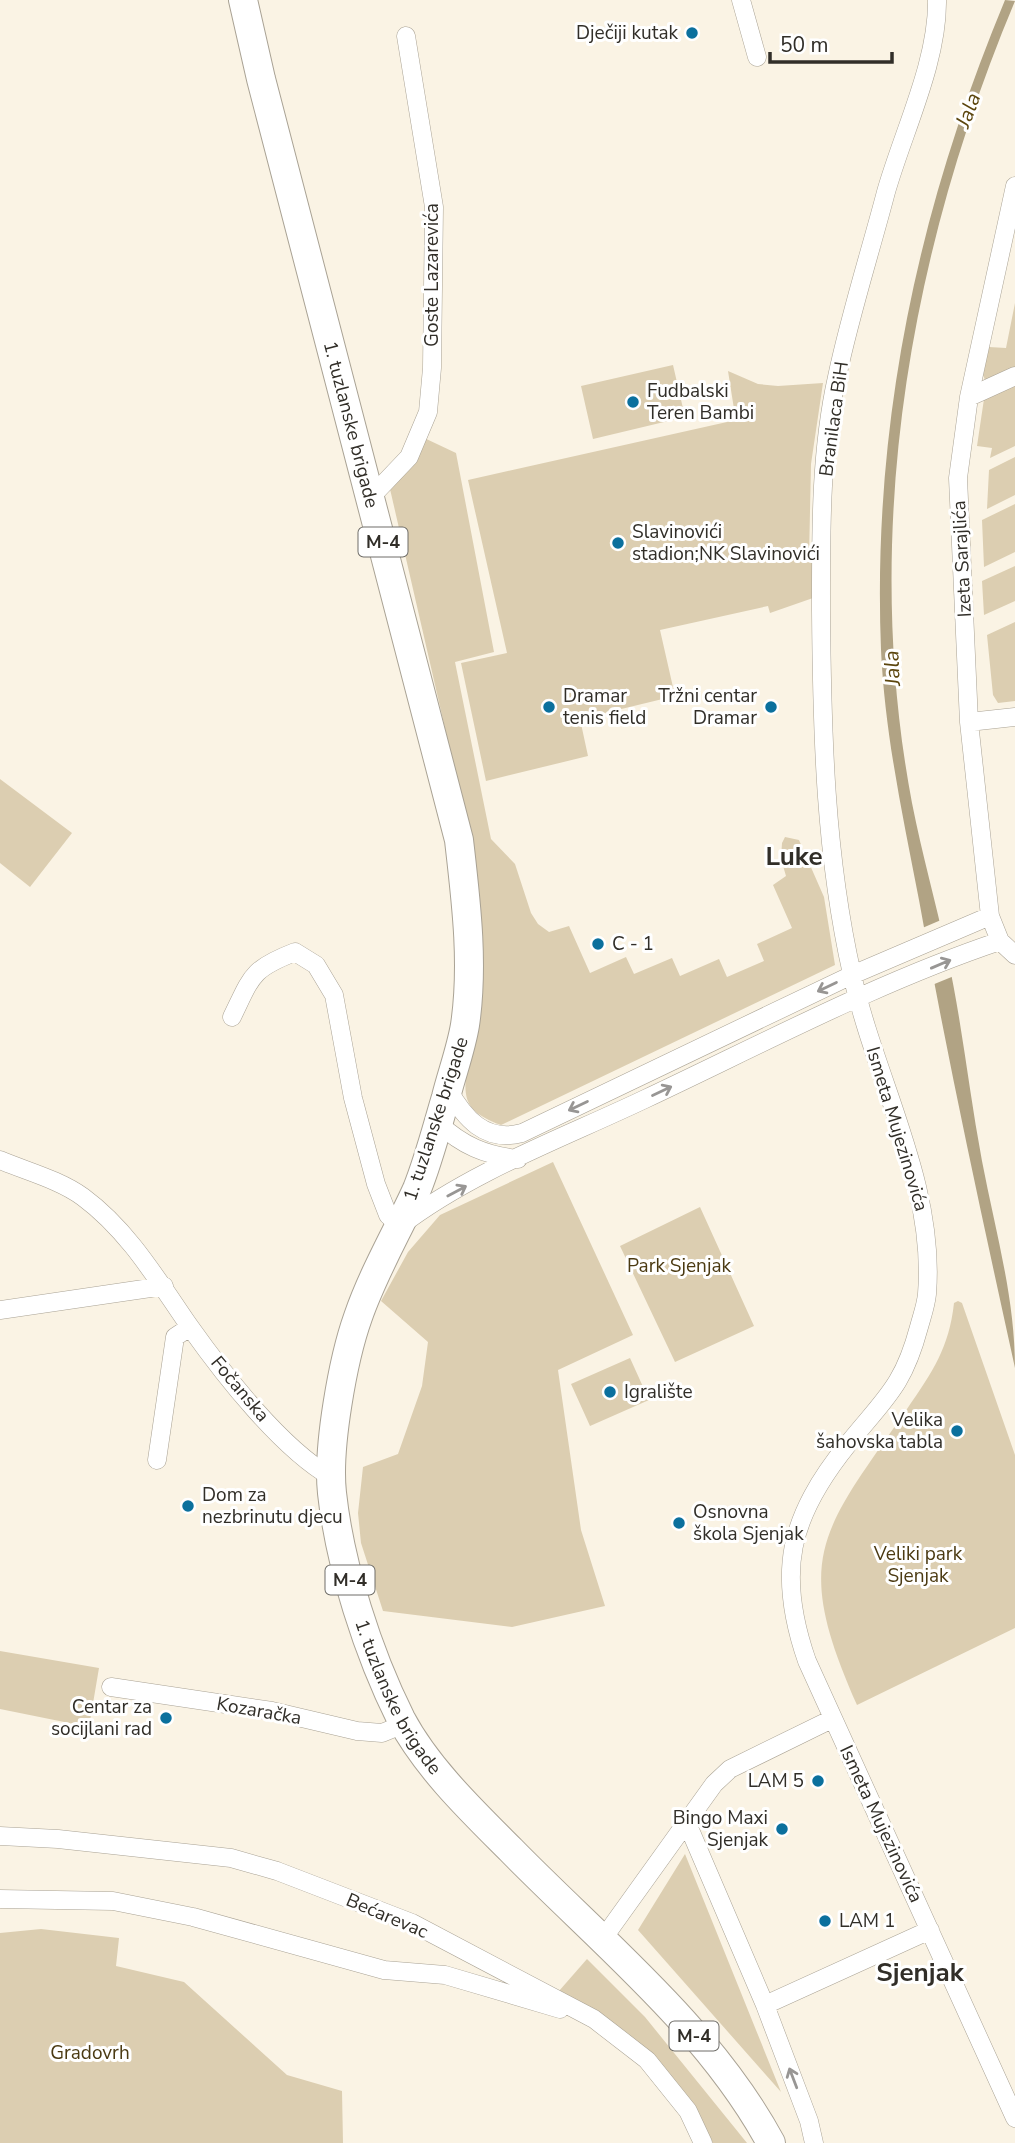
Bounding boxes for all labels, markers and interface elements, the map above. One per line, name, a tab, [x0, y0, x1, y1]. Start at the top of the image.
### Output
place label: Dječiji kutak	[576, 20, 678, 46]
scale bar	[770, 21, 892, 65]
marker: Dječiji kutak	[684, 25, 700, 41]
text: 50 m	[780, 31, 829, 59]
water label: Jala	[948, 89, 987, 132]
street label: Goste Lazarevića	[419, 203, 445, 347]
street label: 1. tuzlanske brigade	[317, 338, 385, 511]
street label: Branilaca BiH	[813, 360, 855, 478]
place label: Fudbalski Teren Bambi	[647, 378, 754, 426]
marker: Fudbalski Teren Bambi	[625, 394, 641, 410]
street label: Izeta Sarajlića	[946, 500, 978, 618]
place label: Slavinovići stadion;NK Slavinovići	[632, 519, 820, 567]
road number: M-4	[358, 528, 408, 556]
marker: Slavinovići stadion;NK Slavinovići	[610, 535, 626, 551]
water label: Jala	[877, 650, 907, 687]
place label: Dramar tenis field	[563, 683, 646, 731]
place label: Tržni centar Dramar	[658, 683, 757, 731]
marker: Dramar tenis field	[541, 699, 557, 715]
marker: Tržni centar Dramar	[763, 699, 779, 715]
district label: Luke	[765, 839, 823, 874]
place label: C - 1	[612, 931, 654, 957]
marker: C - 1	[590, 936, 606, 952]
one-way arrow	[929, 957, 951, 970]
one-way arrow	[817, 980, 838, 994]
street label: 1. tuzlanske brigade	[397, 1034, 475, 1204]
street label: Ismeta Mujezinovića	[860, 1044, 934, 1214]
one-way arrow	[651, 1084, 672, 1097]
one-way arrow	[568, 1100, 589, 1114]
one-way arrow	[447, 1183, 467, 1197]
park label: Park Sjenjak	[627, 1253, 731, 1279]
street label: Fočanska	[205, 1350, 275, 1428]
place label: Igralište	[624, 1379, 693, 1405]
marker: Igralište	[602, 1384, 618, 1400]
place label: Velika šahovska tabla	[816, 1407, 943, 1455]
marker: Velika šahovska tabla	[949, 1423, 965, 1439]
place label: Dom za nezbrinutu djecu	[202, 1482, 343, 1530]
marker: Dom za nezbrinutu djecu	[180, 1498, 196, 1514]
place label: Osnovna škola Sjenjak	[693, 1499, 804, 1547]
marker: Osnovna škola Sjenjak	[671, 1515, 687, 1531]
park label: Veliki park Sjenjak	[873, 1541, 963, 1589]
road number: M-4	[326, 1566, 374, 1595]
street label: 1. tuzlanske brigade	[348, 1616, 447, 1780]
street label: Kozaračka	[214, 1691, 304, 1731]
place label: Centar za socijlani rad	[51, 1694, 152, 1742]
marker: Centar za socijlani rad	[158, 1710, 174, 1726]
street label: Ismeta Mujezinovića	[833, 1741, 929, 1907]
place label: LAM 5	[748, 1768, 804, 1794]
marker: LAM 5	[810, 1773, 826, 1789]
place label: Bingo Maxi Sjenjak	[673, 1805, 768, 1853]
marker: Bingo Maxi Sjenjak	[774, 1821, 790, 1837]
street label: Bećarevac	[342, 1887, 432, 1945]
place label: LAM 1	[839, 1908, 895, 1934]
marker: LAM 1	[817, 1913, 833, 1929]
district label: Sjenjak	[876, 1955, 965, 1990]
road number: M-4	[670, 2022, 718, 2050]
park label: Gradovrh	[50, 2040, 130, 2066]
one-way arrow	[786, 2068, 798, 2090]

